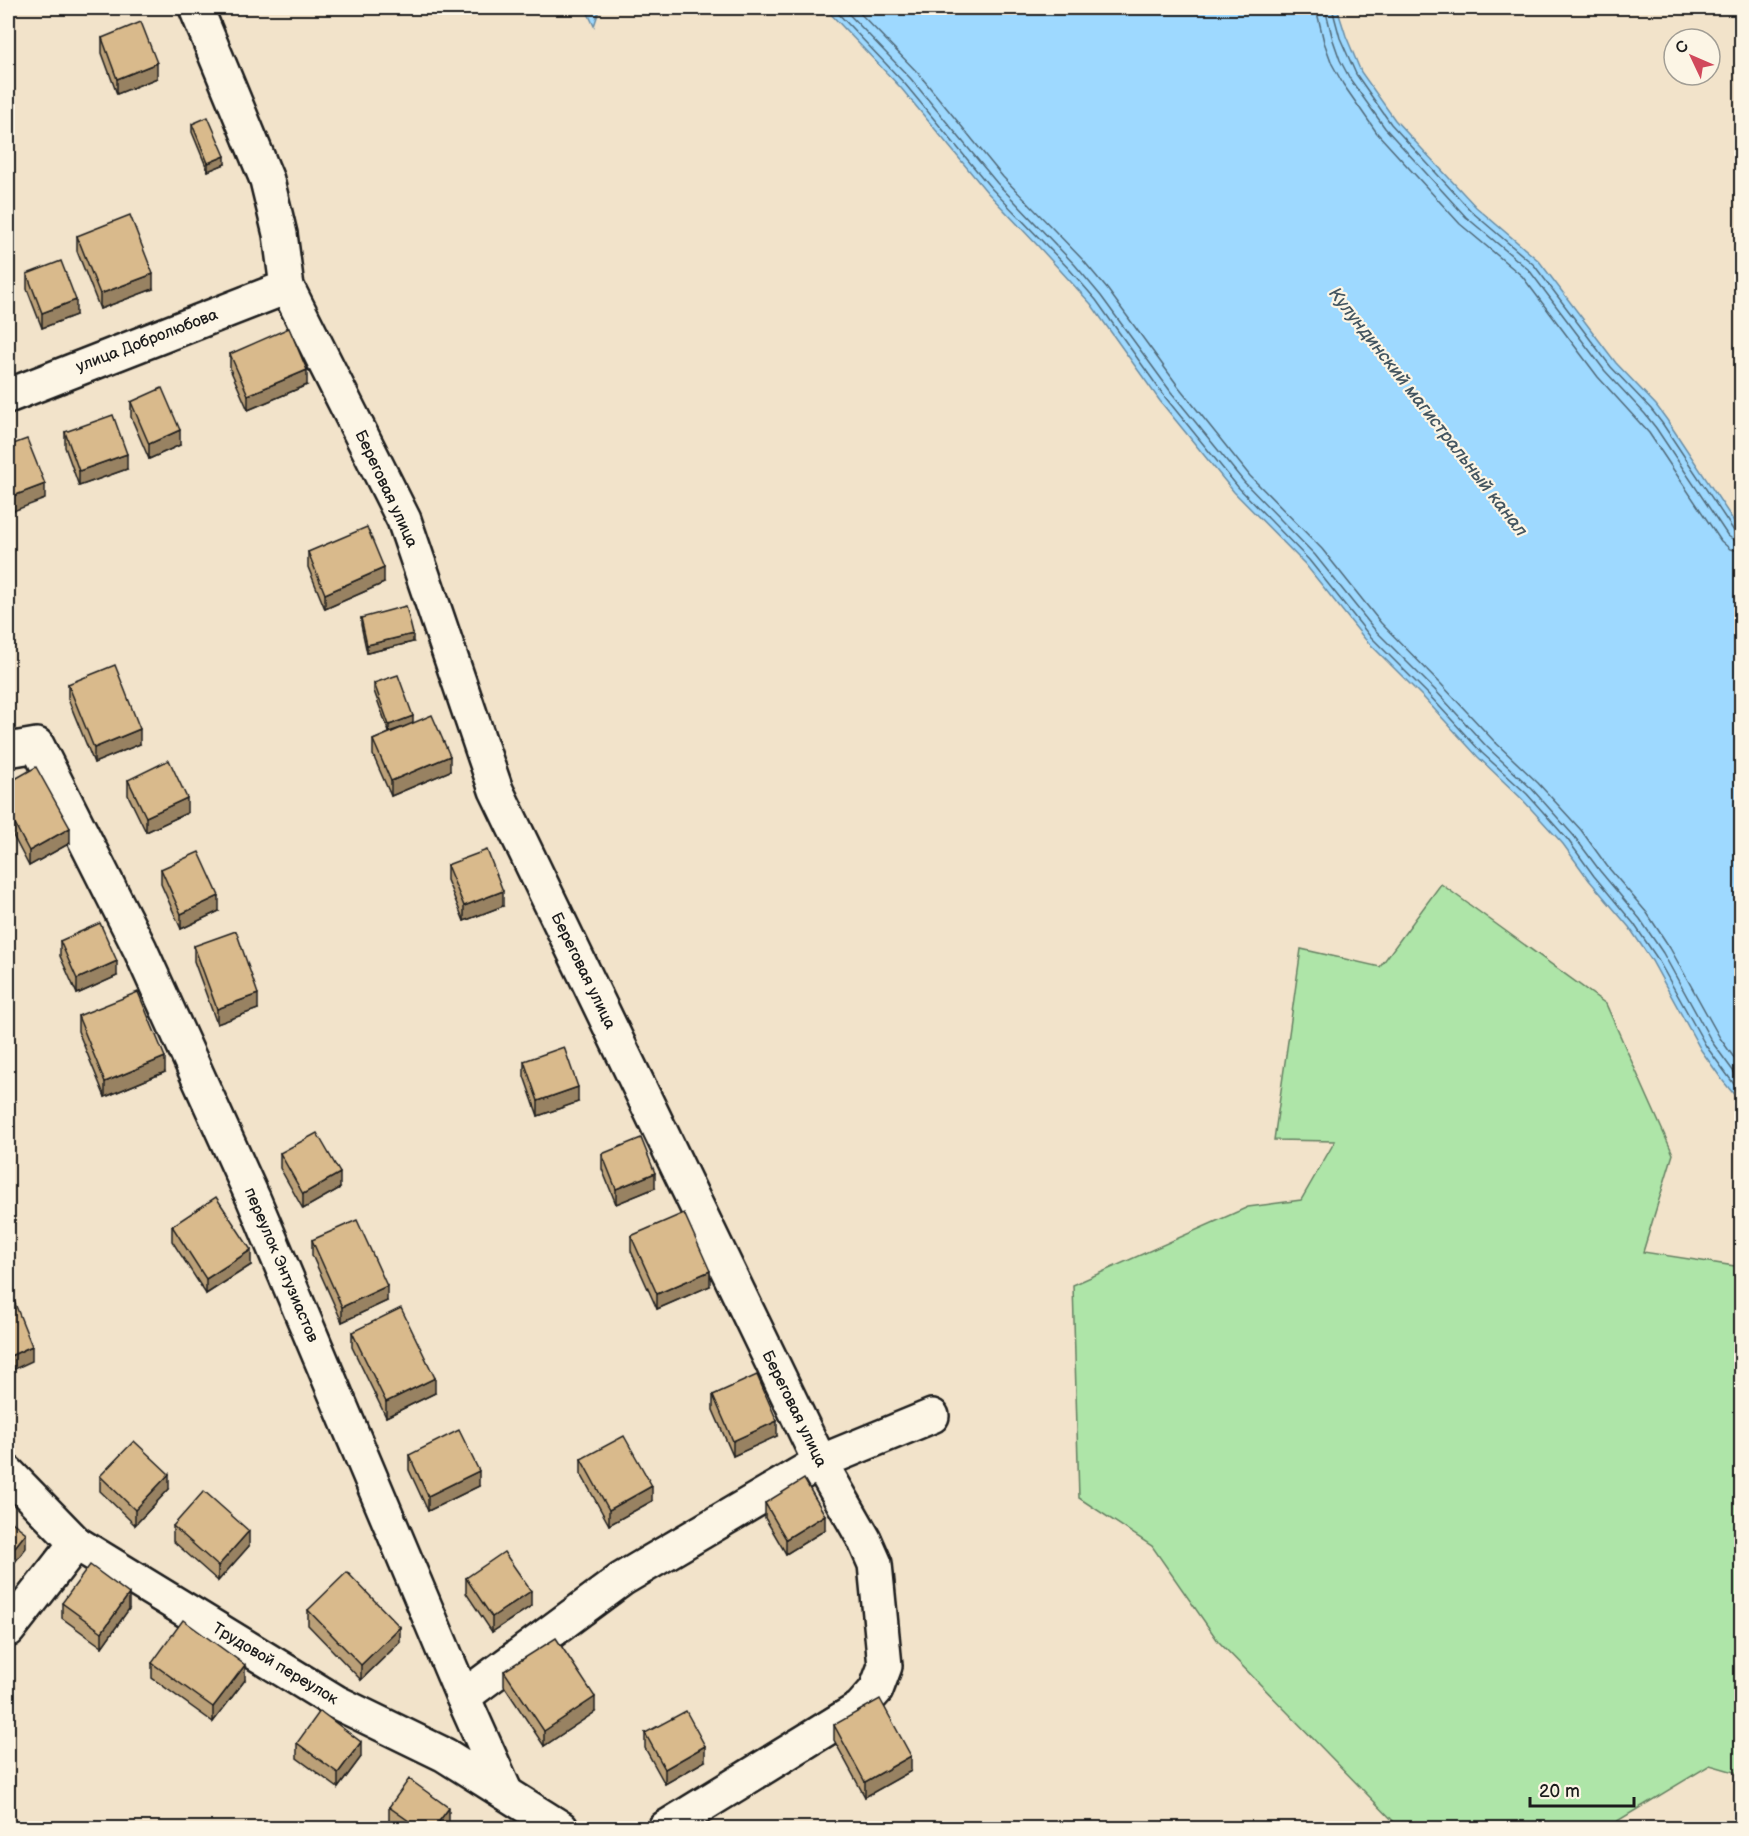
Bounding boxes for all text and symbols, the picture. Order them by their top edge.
north arrow [1662,27,1722,87]
text: С [1672,37,1693,58]
water label: Кулундинский магистральный канал [1324,283,1532,541]
street label: улица Добролюбова [73,305,221,377]
street label: Береговая улица [350,427,422,551]
street label: Береговая улица [547,910,620,1033]
street label: переулок Энтузиастов [240,1185,322,1346]
street label: Береговая улица [758,1348,831,1471]
street label: Трудовой переулок [209,1619,342,1709]
scale bar [1530,1770,1634,1808]
text: 20 m [1539,1781,1580,1802]

